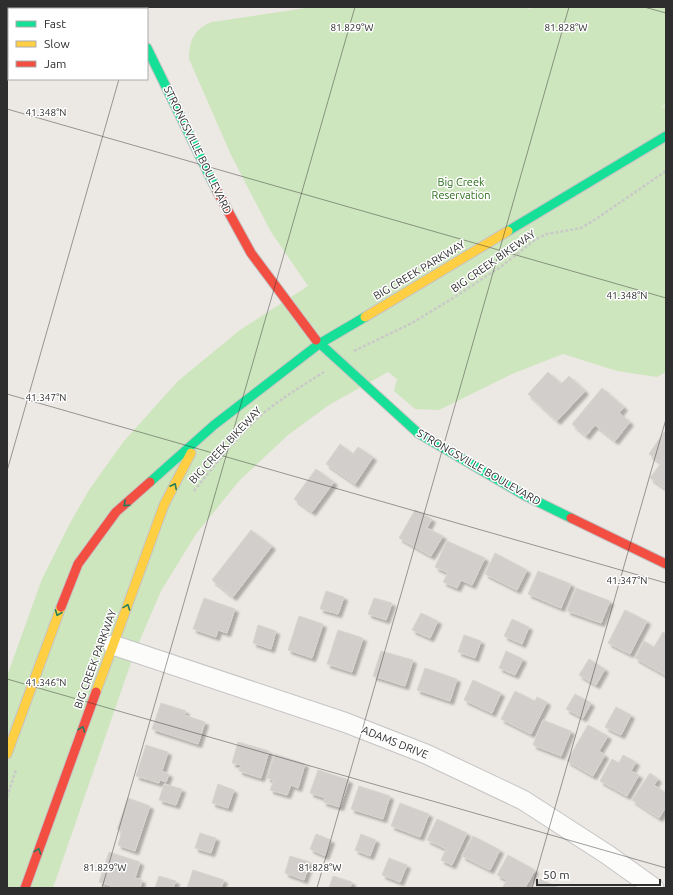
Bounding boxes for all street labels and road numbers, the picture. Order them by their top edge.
street label: STRONGSVILLE BOULEVARD [162,84,234,216]
street label: BIG CREEK BIKEWAY [449,227,538,295]
street label: BIG CREEK PARKWAY [371,238,467,302]
street label: BIG CREEK BIKEWAY [186,404,264,486]
street label: STRONGSVILLE BOULEVARD [415,427,543,508]
street label: BIG CREEK PARKWAY [71,607,119,710]
street label: ADAMS DRIVE [360,723,430,761]

